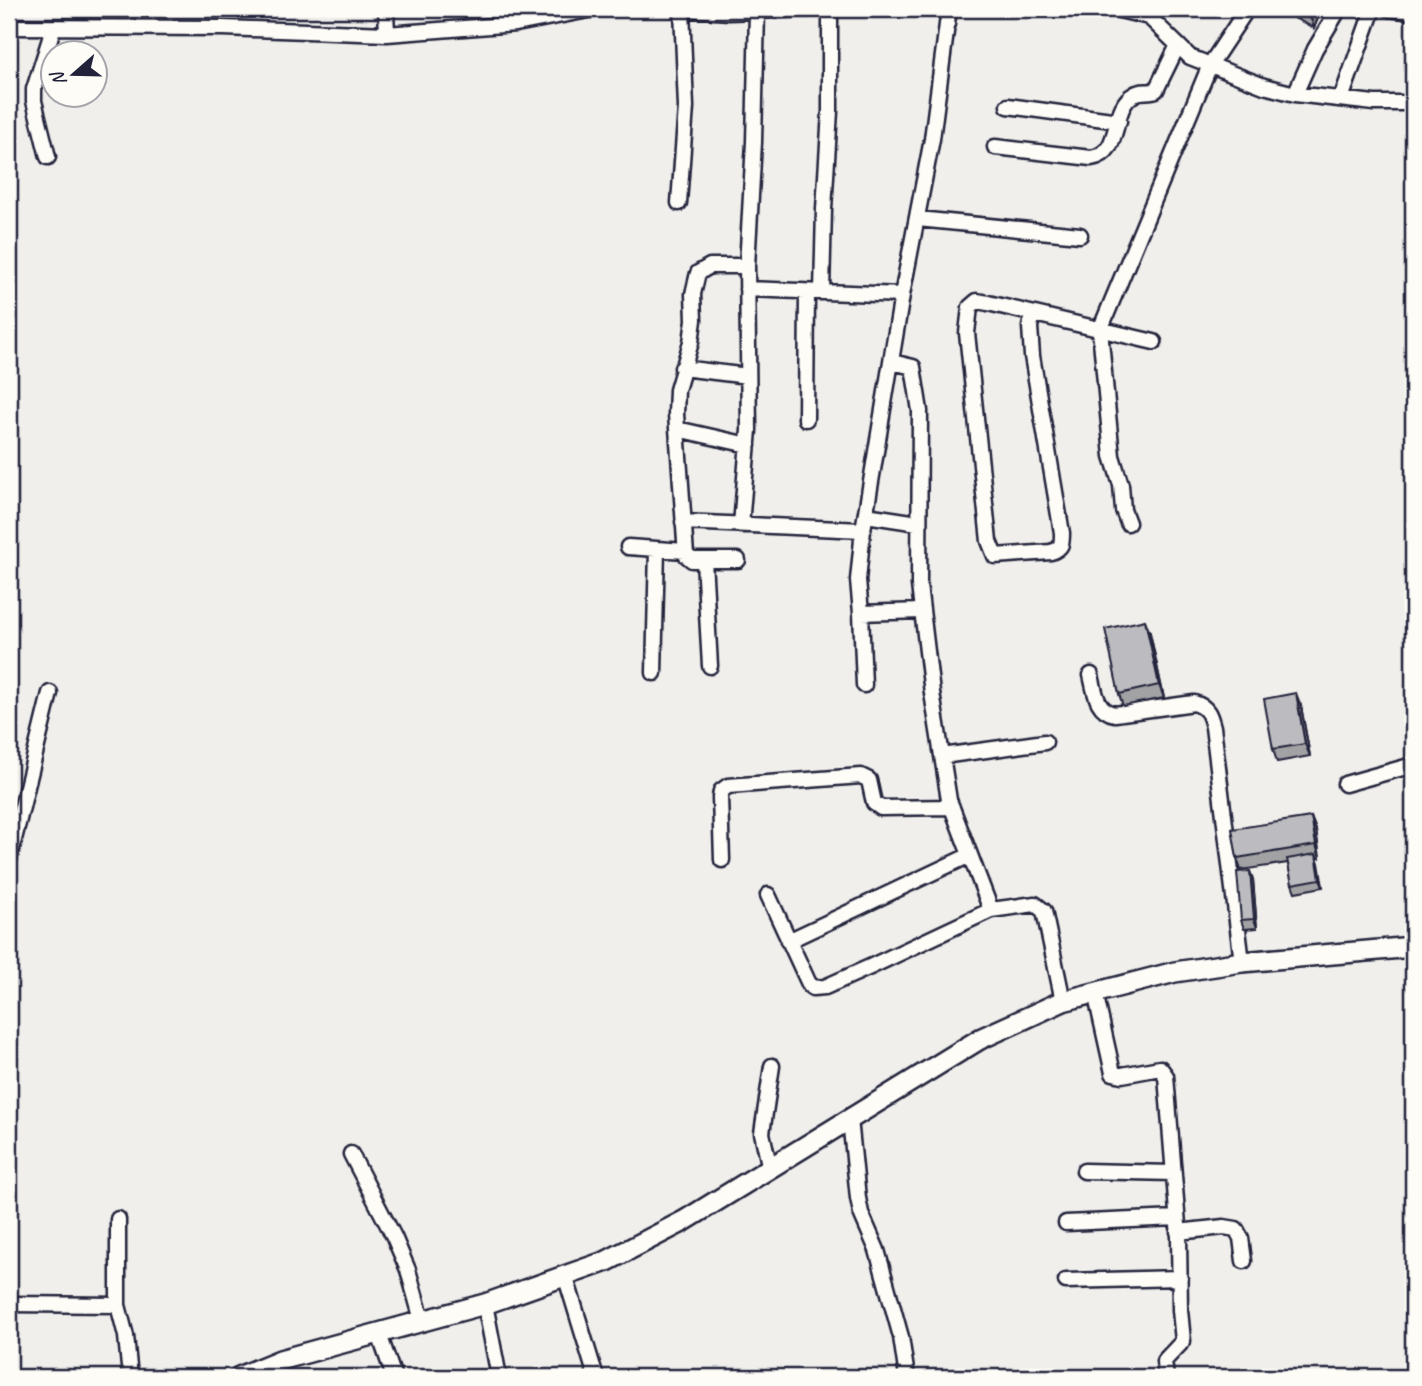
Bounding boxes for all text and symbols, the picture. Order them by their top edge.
north arrow [38,38,108,108]
text: N [45,67,72,89]

